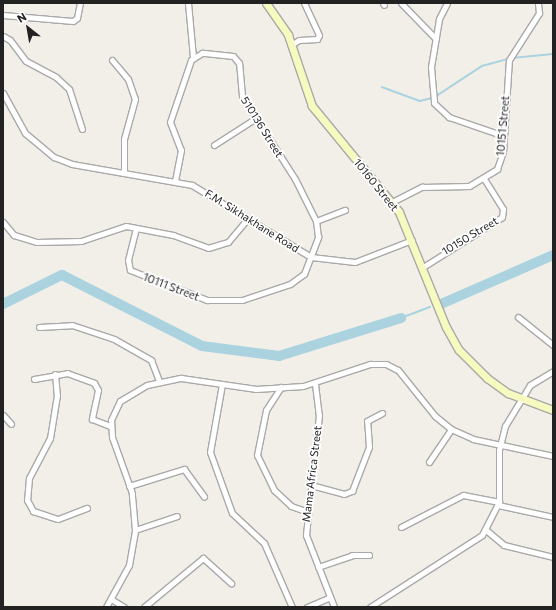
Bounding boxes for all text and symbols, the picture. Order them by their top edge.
north arrow [8,8,48,48]
text: N [15,10,28,25]
street label: 510136 Street [238,94,286,160]
street label: 10151 Street [494,95,512,157]
street label: 10160 Street [351,156,401,214]
street label: F.M. Sikhakhane Road [203,187,301,255]
street label: 10150 Street [439,214,501,258]
street label: 10111 Street [141,270,201,304]
street label: Mama Africa Street [300,425,324,523]

